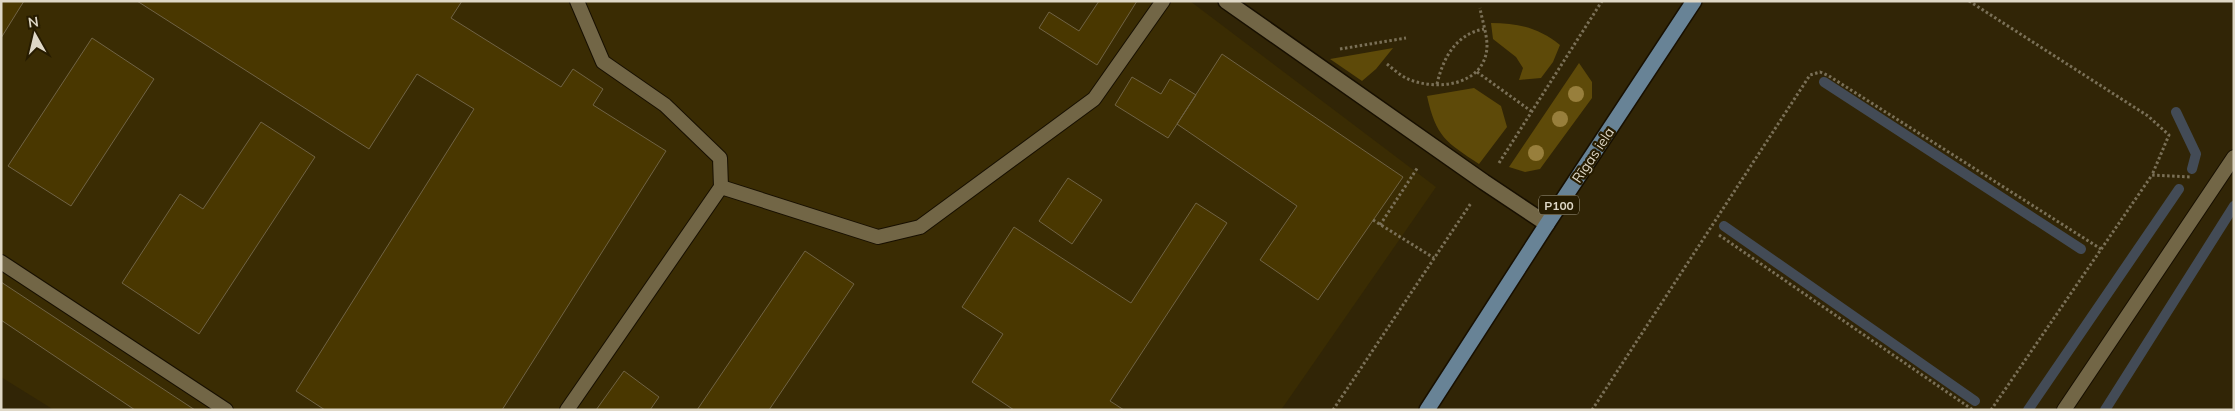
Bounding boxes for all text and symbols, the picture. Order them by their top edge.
north arrow [10,10,60,60]
text: N [27,12,40,32]
street label: Rīgas iela [1568,124,1618,186]
road number: P100 [1539,196,1579,214]

